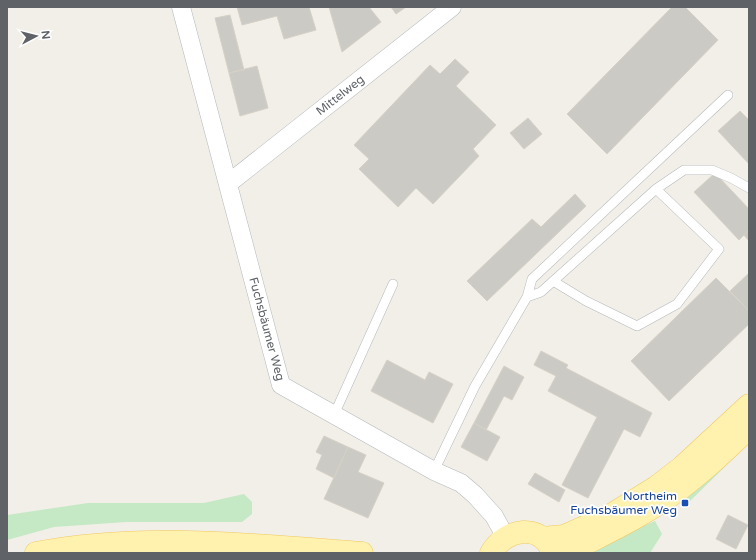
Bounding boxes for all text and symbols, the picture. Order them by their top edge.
north arrow [16,16,56,56]
text: N [38,30,52,40]
street label: Mittelweg [313,72,367,118]
street label: Fuchsbäumer Weg [246,276,288,382]
place label: Northeim Fuchsbäumer Weg [570,489,677,517]
marker: Northeim Fuchsbäumer Weg [680,498,690,508]

